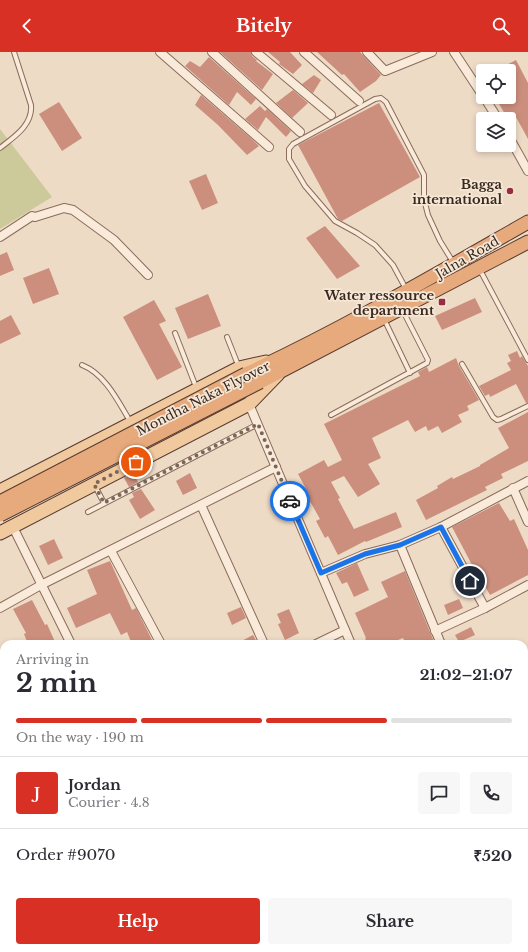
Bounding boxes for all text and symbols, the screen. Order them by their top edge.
icon: back [16,15,38,37]
text: Bitely [236,15,292,37]
icon: search [490,15,512,37]
map controls [476,64,516,152]
button: locate [476,64,516,104]
button: layers [476,112,516,152]
place label: Bagga international [412,176,503,208]
marker: Bagga international [505,186,515,196]
street label: Jalna Road [431,232,502,283]
place label: Water ressource department [323,287,434,319]
marker: Water ressource department [437,297,447,307]
street label: Mondha Naka Flyover [134,357,273,439]
pin [119,445,153,479]
icon: bag [125,451,147,473]
courier [270,481,310,521]
icon: car [279,490,301,512]
pin [453,564,487,598]
icon: home [459,570,481,592]
text: Arriving in [16,651,89,668]
text: 21:02–21:07 [420,665,512,684]
text: 2 min [16,667,97,699]
text: On the way · 190 m [16,729,144,746]
button: chat [418,772,460,814]
button: phone [470,772,512,814]
text: Jordan [68,775,121,794]
text: J [34,783,40,802]
text: Courier · 4.8 [68,794,150,811]
text: Order #9070 [16,845,116,864]
text: ₹520 [473,846,512,865]
button: Help [16,898,260,944]
button: Share [268,898,512,944]

